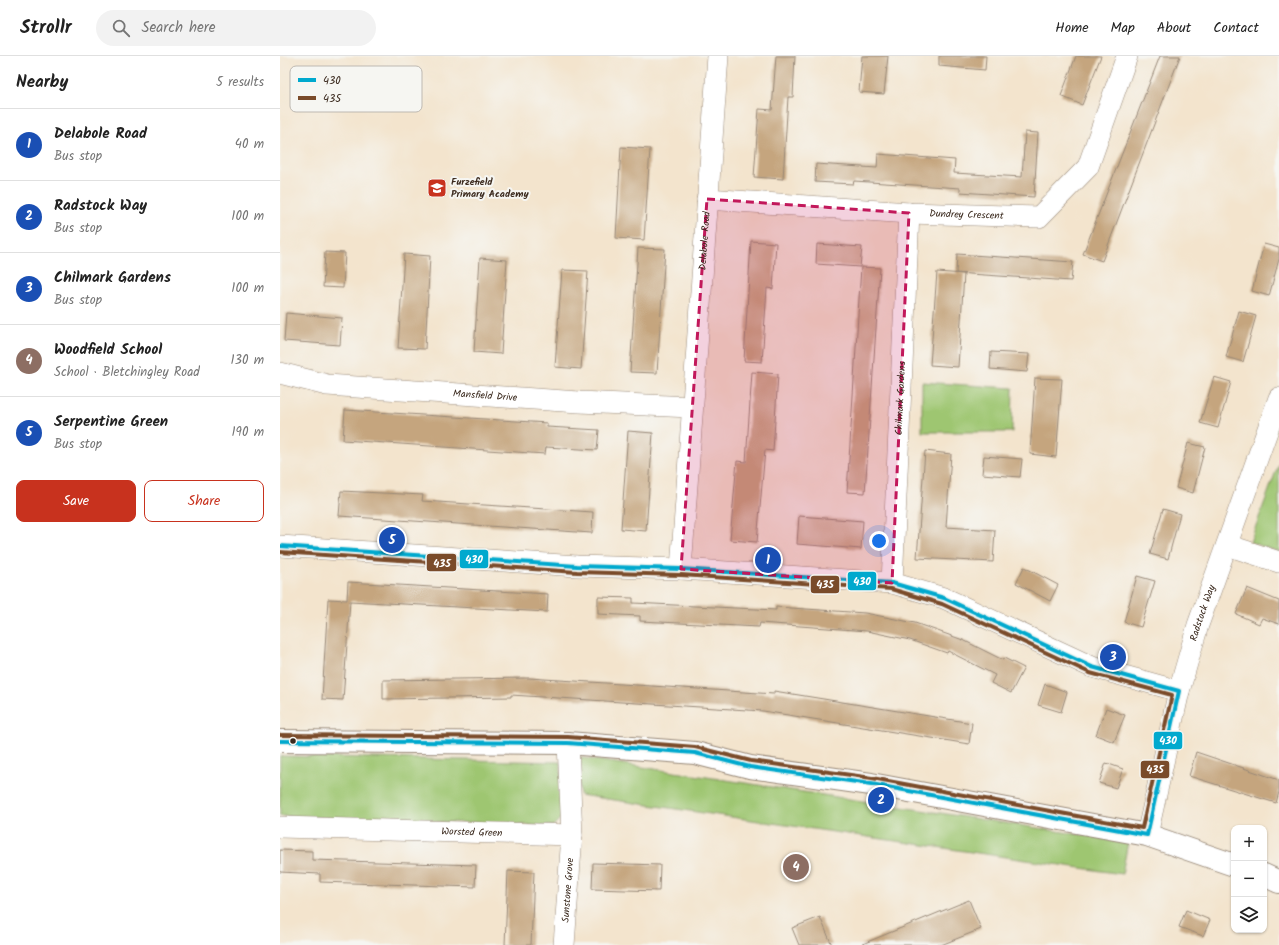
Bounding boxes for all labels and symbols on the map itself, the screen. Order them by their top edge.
legend [290,66,422,112]
text: 430 [323,72,341,90]
text: 435 [323,90,342,108]
place label: Furzefield Primary Academy [451,174,529,202]
school or university icon: Furzefield Primary Academy [426,177,448,199]
street label: Dundrey Crescent [929,206,1004,224]
street label: Delabole Road [695,210,715,271]
street label: Chilmark Gardens [891,360,910,436]
street label: Mansfield Drive [452,386,518,406]
pin: 5 [379,525,405,555]
your location [869,531,889,551]
pin: 1 [755,545,781,575]
line badge: 430 [459,549,489,569]
text: 430 [465,551,483,569]
line badge: 435 [426,553,457,572]
text: 435 [433,555,452,573]
line badge: 430 [847,571,877,591]
text: 430 [853,573,871,591]
line badge: 435 [810,575,840,594]
text: 435 [816,576,835,594]
street label: Radstock Way [1186,582,1220,643]
pin: 3 [1100,642,1126,672]
line badge: 430 [1153,731,1183,750]
text: 430 [1159,732,1177,750]
unlabelled marker [288,736,298,746]
line badge: 435 [1140,760,1170,779]
text: 435 [1146,761,1165,779]
pin: 2 [868,785,894,815]
street label: Worsted Green [441,823,503,841]
pin: 4 [783,852,809,882]
street label: Sunstone Grove [558,857,578,923]

